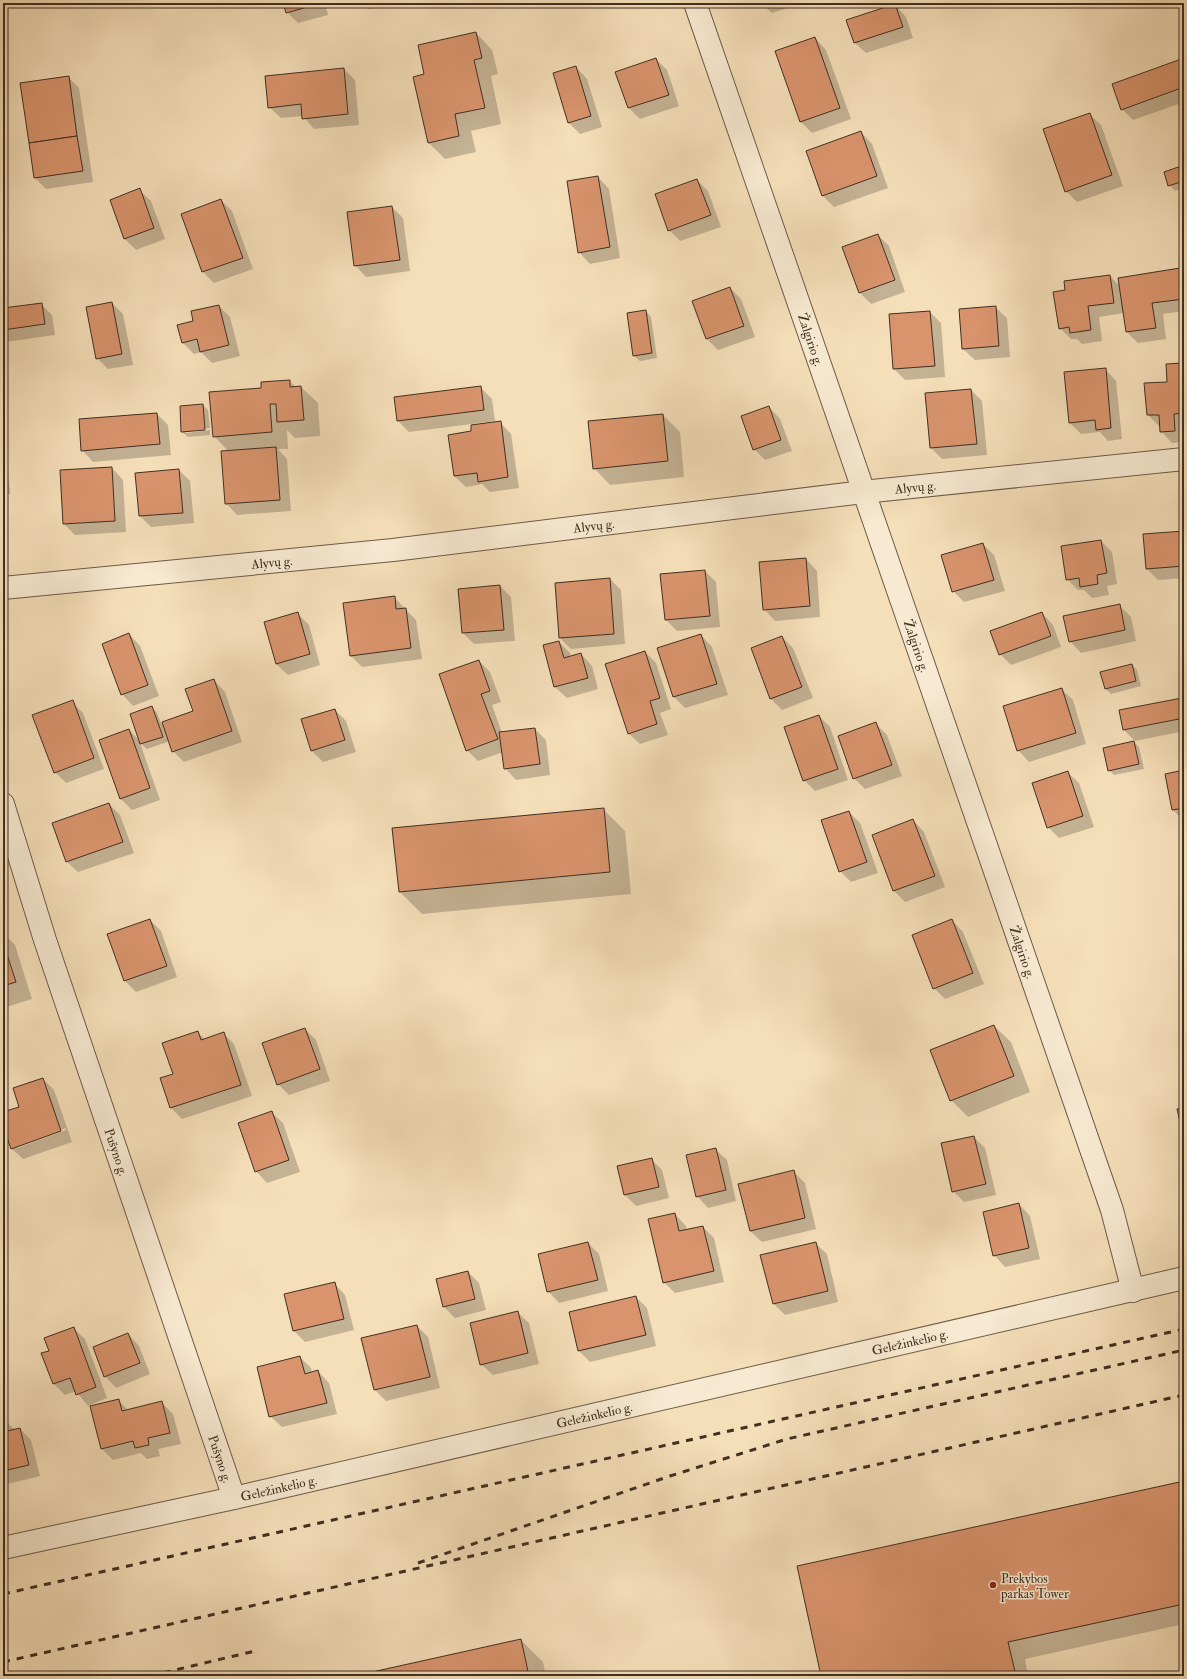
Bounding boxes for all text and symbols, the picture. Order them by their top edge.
street label: Žalgirio g. [794,311,827,368]
street label: Alyvų g. [893,478,937,498]
street label: Alyvų g. [571,516,615,537]
street label: Alyvų g. [250,553,293,573]
street label: Žalgirio g. [900,617,933,674]
street label: Žalgirio g. [1005,923,1038,981]
street label: Pušyno g. [100,1126,131,1178]
street label: Geležinkelio g. [870,1326,950,1359]
street label: Geležinkelio g. [555,1399,634,1432]
street label: Pušyno g. [204,1433,235,1485]
street label: Geležinkelio g. [239,1472,318,1505]
place label: Prekybos parkas Tower [1000,1571,1069,1603]
marker: Prekybos parkas Tower [988,1580,998,1590]

